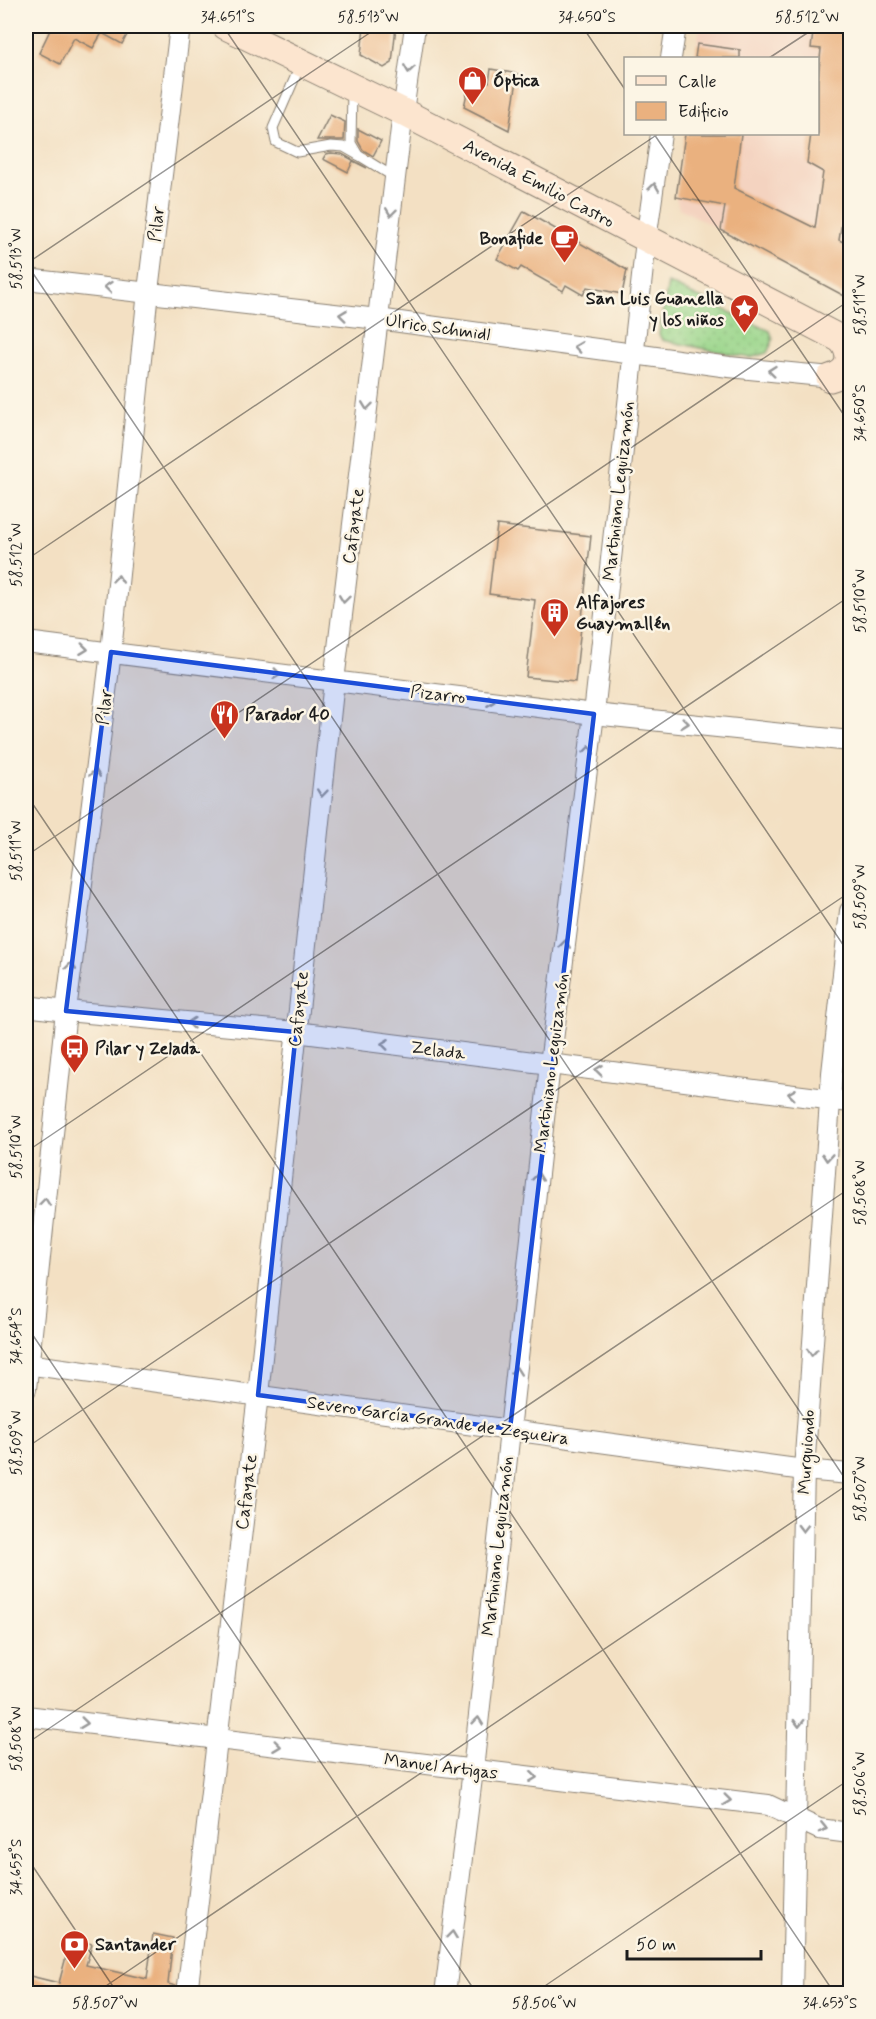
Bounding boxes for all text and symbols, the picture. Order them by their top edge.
text: 34.651°S [201,8,255,28]
text: 58.513°W [338,8,399,28]
text: 34.650°S [558,8,616,28]
text: 58.512°W [775,8,839,28]
legend [624,57,819,135]
one-way arrow [404,64,416,74]
shop icon: Óptica [456,64,488,106]
place label: Óptica [493,69,540,93]
text: Calle [678,70,717,94]
text: Edificio [678,100,729,124]
street label: Avenida Emilio Castro [459,134,618,234]
one-way arrow [647,182,659,191]
street label: Pilar [143,204,171,243]
one-way arrow [385,208,397,217]
cafe icon: Bonafide [548,222,580,264]
place label: Bonafide [480,227,543,251]
text: 58.513°W [7,229,27,290]
text: 58.511°W [851,275,871,335]
one-way arrow [103,281,113,294]
place label: San Luis Guanella y los niños [586,287,724,332]
place icon: San Luis Guanella y los niños [729,292,761,334]
one-way arrow [339,309,348,322]
street label: Ulrico Schmidl [384,309,492,347]
one-way arrow [574,341,583,353]
one-way arrow [767,365,776,378]
text: 34.650°S [851,384,871,442]
street label: Martiniano Leguizamón [598,400,640,582]
one-way arrow [362,401,374,410]
street label: Cafayate [337,487,371,565]
text: 58.512°W [7,523,27,587]
text: 58.510°W [851,569,871,633]
one-way arrow [111,575,124,584]
place label: Alfajores Guaymallén [576,591,670,636]
one-way arrow [338,595,351,604]
building icon: Alfajores Guaymallén [539,596,571,638]
one-way arrow [79,642,88,655]
one-way arrow [272,667,282,680]
street label: Pizarro [409,680,467,710]
street label: Pilar [91,687,119,726]
one-way arrow [487,694,496,707]
restaurant icon: Parador 40 [208,698,240,740]
place label: Parador 40 [245,703,330,727]
one-way arrow [680,717,690,729]
one-way arrow [583,746,595,755]
one-way arrow [89,768,101,777]
one-way arrow [316,789,329,798]
text: 58.511°W [7,821,27,881]
text: 58.509°W [851,865,871,929]
one-way arrow [559,939,571,948]
one-way arrow [65,962,77,971]
street label: Cafayate [283,970,315,1048]
street label: Martiniano Leguizamón [529,972,575,1154]
one-way arrow [186,1017,195,1030]
bus stop icon: Pilar y Zelada [58,1032,90,1074]
street label: Zelada [409,1036,467,1066]
place label: Pilar y Zelada [95,1037,201,1061]
one-way arrow [380,1038,389,1050]
one-way arrow [594,1065,604,1077]
one-way arrow [788,1088,797,1101]
text: 58.510°W [7,1115,27,1179]
one-way arrow [821,1153,834,1162]
text: 58.508°W [851,1160,871,1226]
one-way arrow [531,1173,544,1182]
one-way arrow [39,1197,51,1206]
text: 34.654°S [7,1307,27,1365]
one-way arrow [806,1347,819,1356]
one-way arrow [509,1367,522,1376]
street label: Severo García Grande de Zequeira [305,1391,571,1451]
street label: Murguiondo [793,1409,822,1495]
text: 58.509°W [7,1411,27,1475]
street label: Cafayate [230,1453,264,1531]
street label: Martiniano Leguizamón [477,1455,519,1637]
text: 58.507°W [851,1456,871,1522]
one-way arrow [796,1524,809,1533]
text: 58.508°W [7,1706,27,1772]
one-way arrow [79,1716,88,1729]
one-way arrow [472,1717,484,1726]
one-way arrow [793,1719,805,1728]
one-way arrow [273,1739,282,1751]
street label: Manuel Artigas [383,1748,499,1786]
text: 58.506°W [851,1752,871,1816]
one-way arrow [529,1770,538,1783]
one-way arrow [722,1793,732,1806]
one-way arrow [818,1821,828,1834]
text: 34.655°S [7,1839,27,1895]
scale bar [627,1923,760,1961]
bank icon: Santander [58,1928,90,1970]
one-way arrow [446,1931,458,1940]
place label: Santander [95,1933,177,1957]
text: 50 m [636,1933,676,1957]
text: 58.507°W [72,1994,138,2014]
text: 58.506°W [512,1994,576,2014]
text: 34.653°S [803,1994,857,2014]

